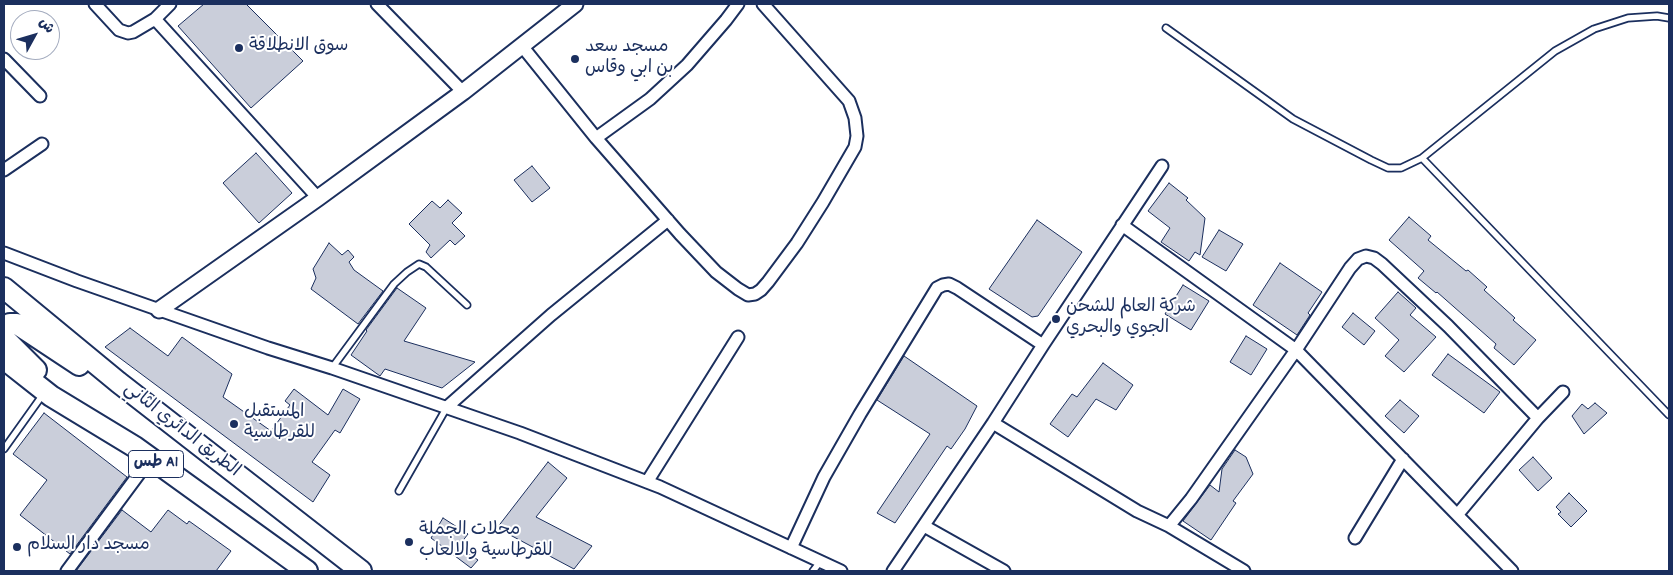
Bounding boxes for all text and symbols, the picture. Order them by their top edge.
north arrow [10,10,60,60]
text: ش [33,14,58,38]
place label: سوق الانطلاقة [249,37,349,59]
place label: مسجد سعد بن ابي وقاس [585,38,674,80]
marker: سوق الانطلاقة [233,42,245,54]
marker: مسجد سعد بن ابي وقاس [569,53,581,65]
place label: شركة العالم للشحن الجوي والبحري [1066,298,1196,340]
marker: شركة العالم للشحن الجوي والبحري [1050,313,1062,325]
street label: الطريق الدائري الثاني [119,379,243,483]
place label: المستقبل للقرطاسية [244,403,315,446]
marker: المستقبل للقرطاسية [228,418,240,430]
road number: طس A1 [128,450,184,478]
place label: محلات الجملة للقرطاسية والالعاب [419,521,552,564]
place label: مسجد دار السلام [27,536,150,558]
marker: محلات الجملة للقرطاسية والالعاب [403,536,415,548]
marker: مسجد دار السلام [11,541,23,553]

